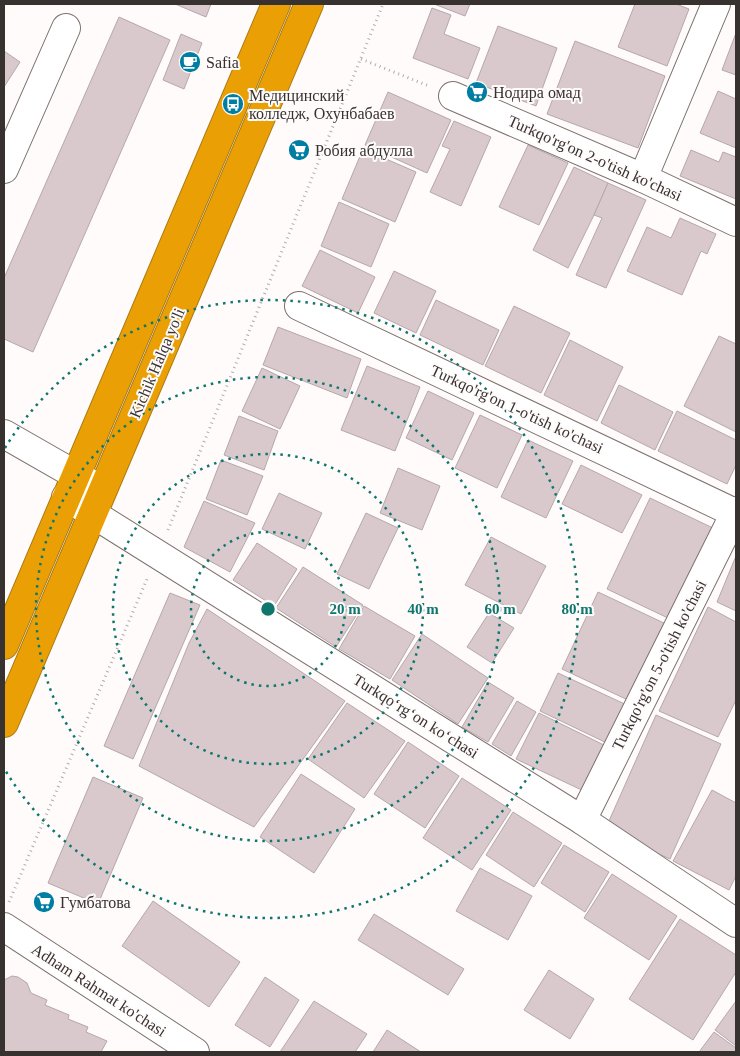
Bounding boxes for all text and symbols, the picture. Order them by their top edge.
cafe icon: Safia [178,50,202,74]
place label: Safia [206,54,239,71]
supermarket icon: Нодира омад [465,80,489,104]
place label: Нодира омад [493,84,581,102]
place label: Медицинский колледж, Охунбабаев [249,87,395,123]
bus stop icon: Медицинский колледж, Охунбабаев [221,92,245,116]
street label: Turkqo'rg'on 2-o'tish ko'chasi [505,112,685,205]
supermarket icon: Робия абдулла [287,138,311,162]
place label: Робия абдулла [315,142,413,160]
street label: Kichik Halqa yo'li [126,305,189,421]
street label: Turkqo'rg'on 1-o'tish ko'chasi [428,361,606,458]
street label: Turkqo'rg'on 5-o'tish ko'chasi [609,577,710,753]
centre of rings [259,600,277,618]
text: 20 m [329,601,361,617]
text: 40 m [407,601,439,617]
text: 60 m [484,601,516,617]
text: 80 m [561,601,593,617]
street label: Turkqoʻrgʻon koʻchasi [350,671,482,763]
supermarket icon: Гумбатова [32,890,56,914]
place label: Гумбатова [60,894,131,912]
street label: Adham Rahmat ko'chasi [29,940,170,1040]

